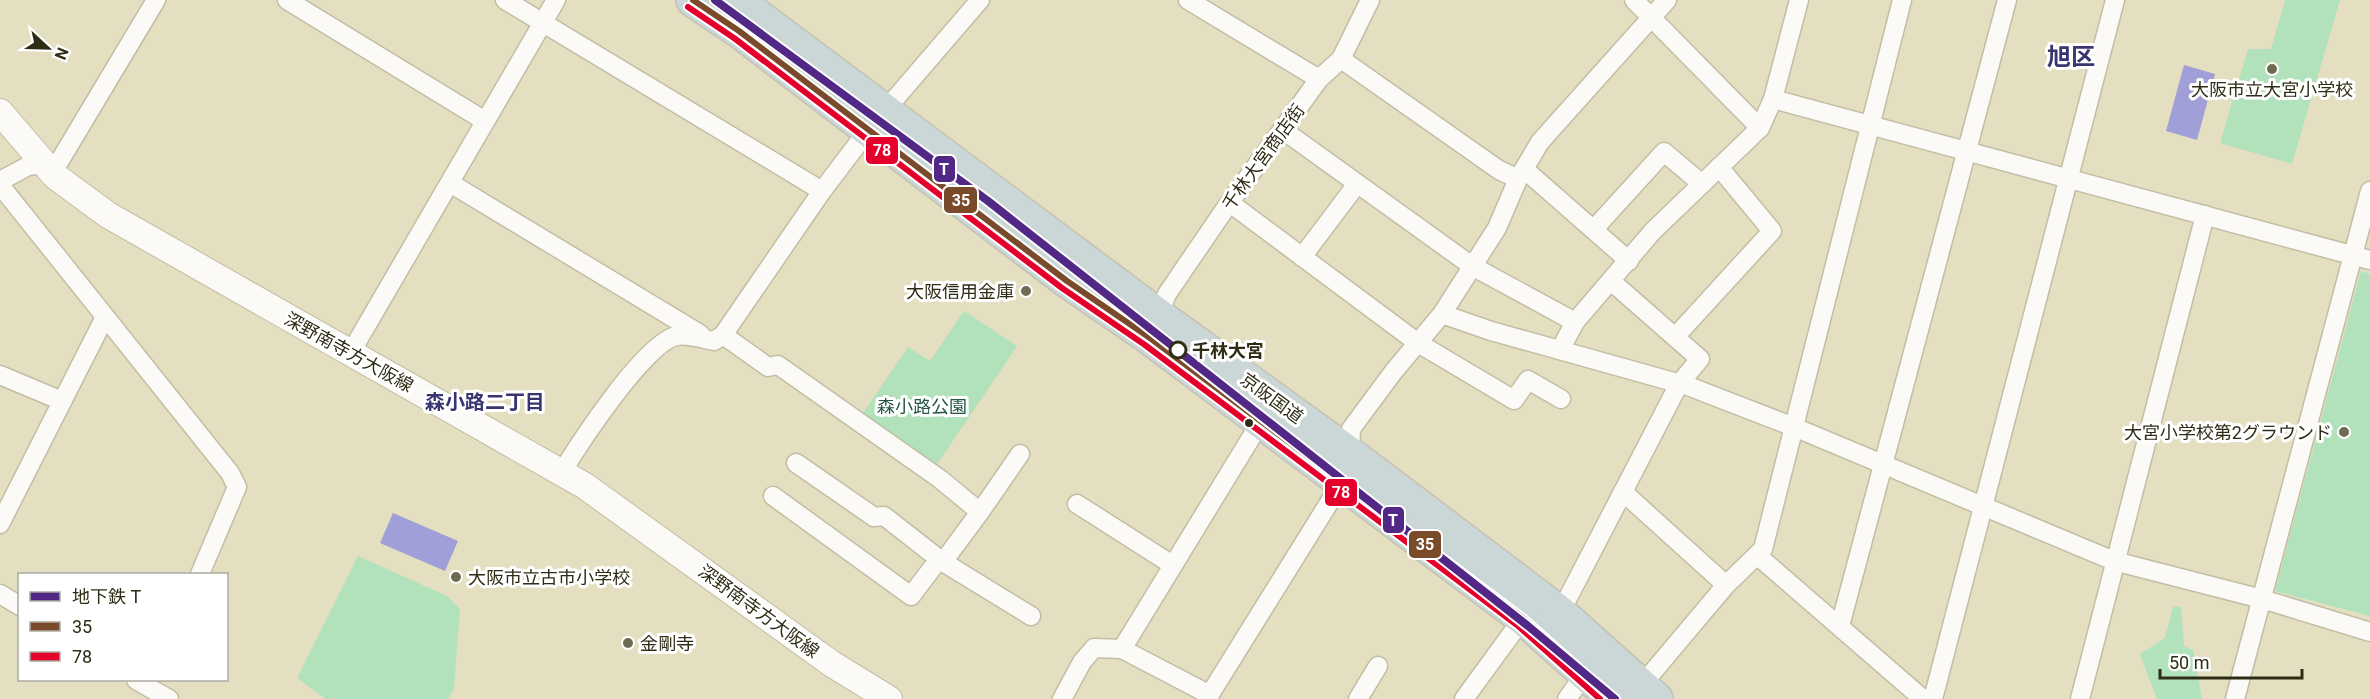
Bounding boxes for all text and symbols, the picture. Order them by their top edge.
north arrow [18,18,78,78]
district label: 旭区 [2047,43,2095,71]
text: N [51,45,72,62]
marker: 大阪市立大宮小学校 [2265,62,2279,76]
place label: 大阪市立大宮小学校 [2191,79,2353,100]
street label: 千林大宮商店街 [1217,100,1309,214]
line badge: 78 [865,136,899,165]
text: 78 [873,141,891,160]
line badge: T [933,155,956,183]
text: T [939,160,949,179]
line badge: 35 [943,186,978,214]
text: 35 [952,191,970,210]
place label: 大阪信用金庫 [906,281,1014,302]
marker: 大阪信用金庫 [1019,284,1033,298]
street label: 深野南寺方大阪線 [281,308,417,396]
place label: 千林大宮 [1192,340,1264,361]
marker: 千林大宮 [1169,341,1187,359]
street label: 京阪国道 [1237,368,1307,428]
district label: 森小路二丁目 [425,390,545,414]
park label: 森小路公園 [877,396,967,417]
unlabelled marker [1243,417,1255,429]
place label: 大宮小学校第2グラウンド [2124,422,2332,443]
marker: 大宮小学校第2グラウンド [2337,425,2351,439]
line badge: 78 [1324,478,1358,507]
text: 78 [1332,483,1350,502]
line badge: T [1382,506,1405,534]
text: T [1388,511,1398,530]
line badge: 35 [1408,530,1442,559]
text: 35 [1416,535,1434,554]
street label: 深野南寺方大阪線 [695,560,823,662]
place label: 大阪市立古市小学校 [468,567,630,588]
marker: 大阪市立古市小学校 [449,570,463,584]
legend [18,573,228,681]
text: 地下鉄 T [72,586,141,607]
text: 35 [72,616,92,637]
place label: 金剛寺 [640,633,694,654]
marker: 金剛寺 [621,636,635,650]
scale bar [2160,642,2302,680]
text: 78 [72,646,92,667]
text: 50 m [2169,652,2209,673]

